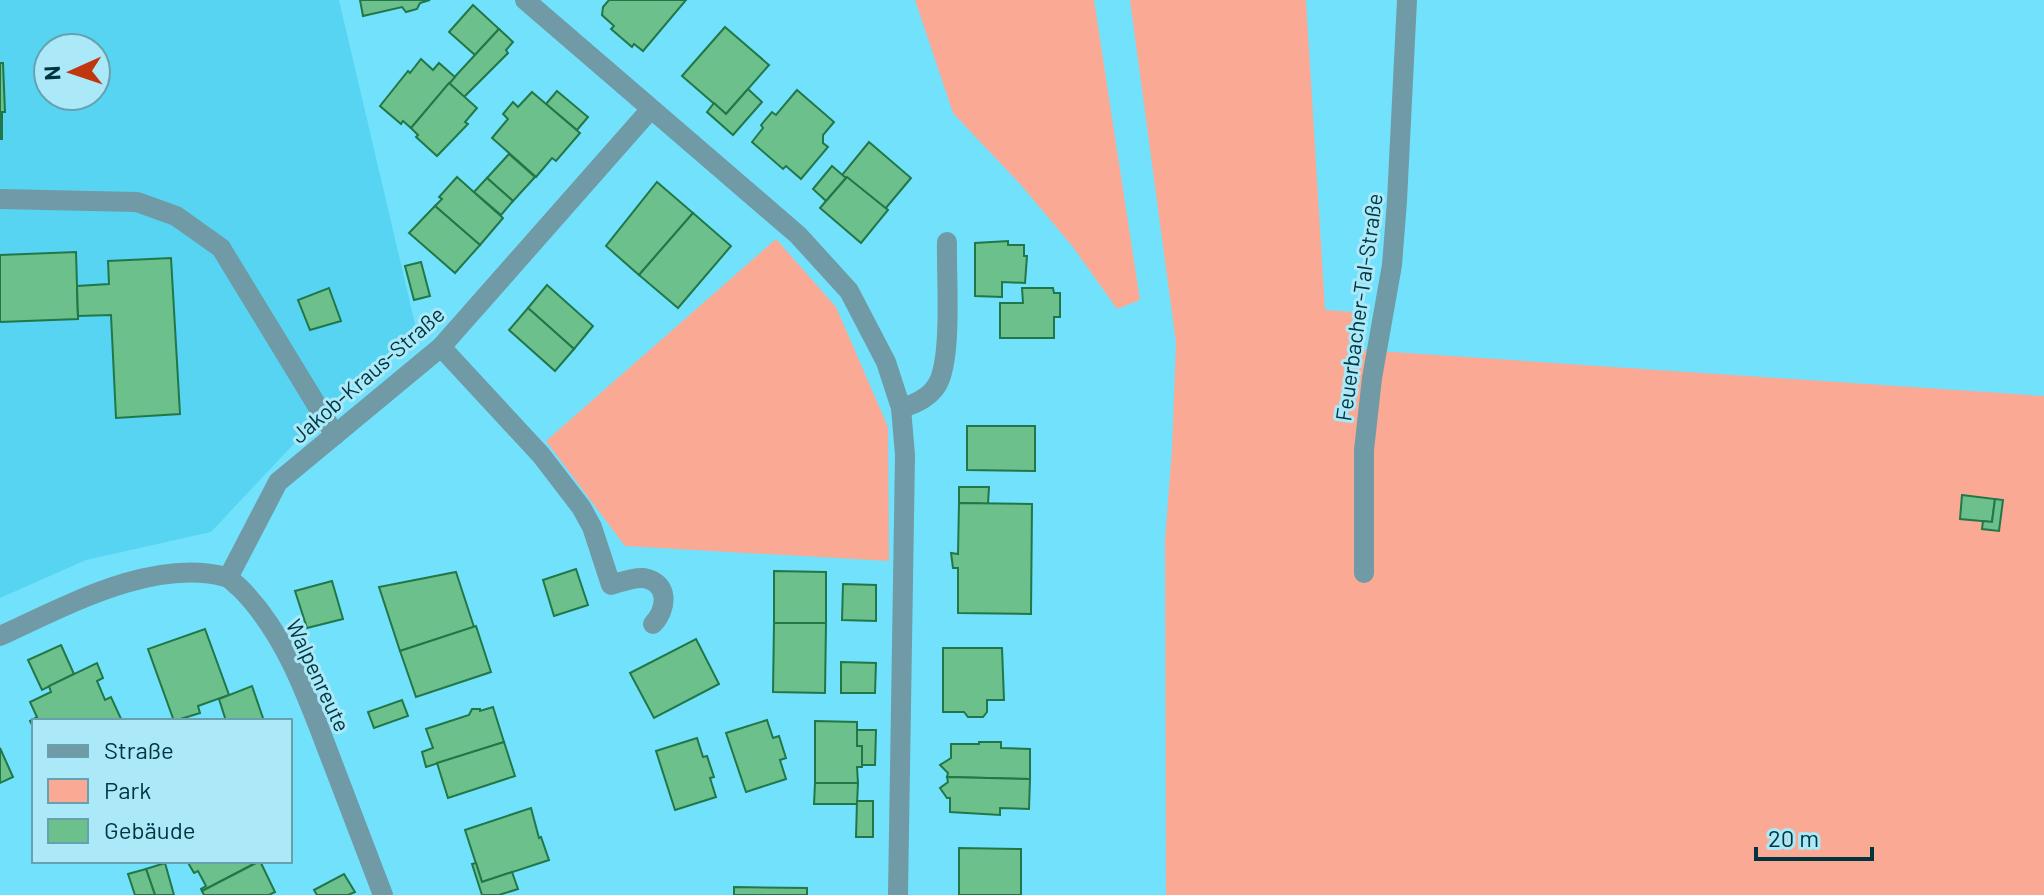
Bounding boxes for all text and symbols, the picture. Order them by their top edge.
north arrow [32,32,112,112]
text: N [38,65,64,81]
street label: Feuerbacher-Tal-Straße [1329,192,1387,422]
street label: Jakob-Kraus-Straße [285,300,449,448]
street label: Walpenreute [282,615,356,735]
legend [32,719,292,863]
text: Straße [104,735,174,764]
text: Park [104,775,151,804]
scale bar [1756,811,1872,861]
text: Gebäude [104,815,196,844]
text: 20 m [1768,823,1819,852]

